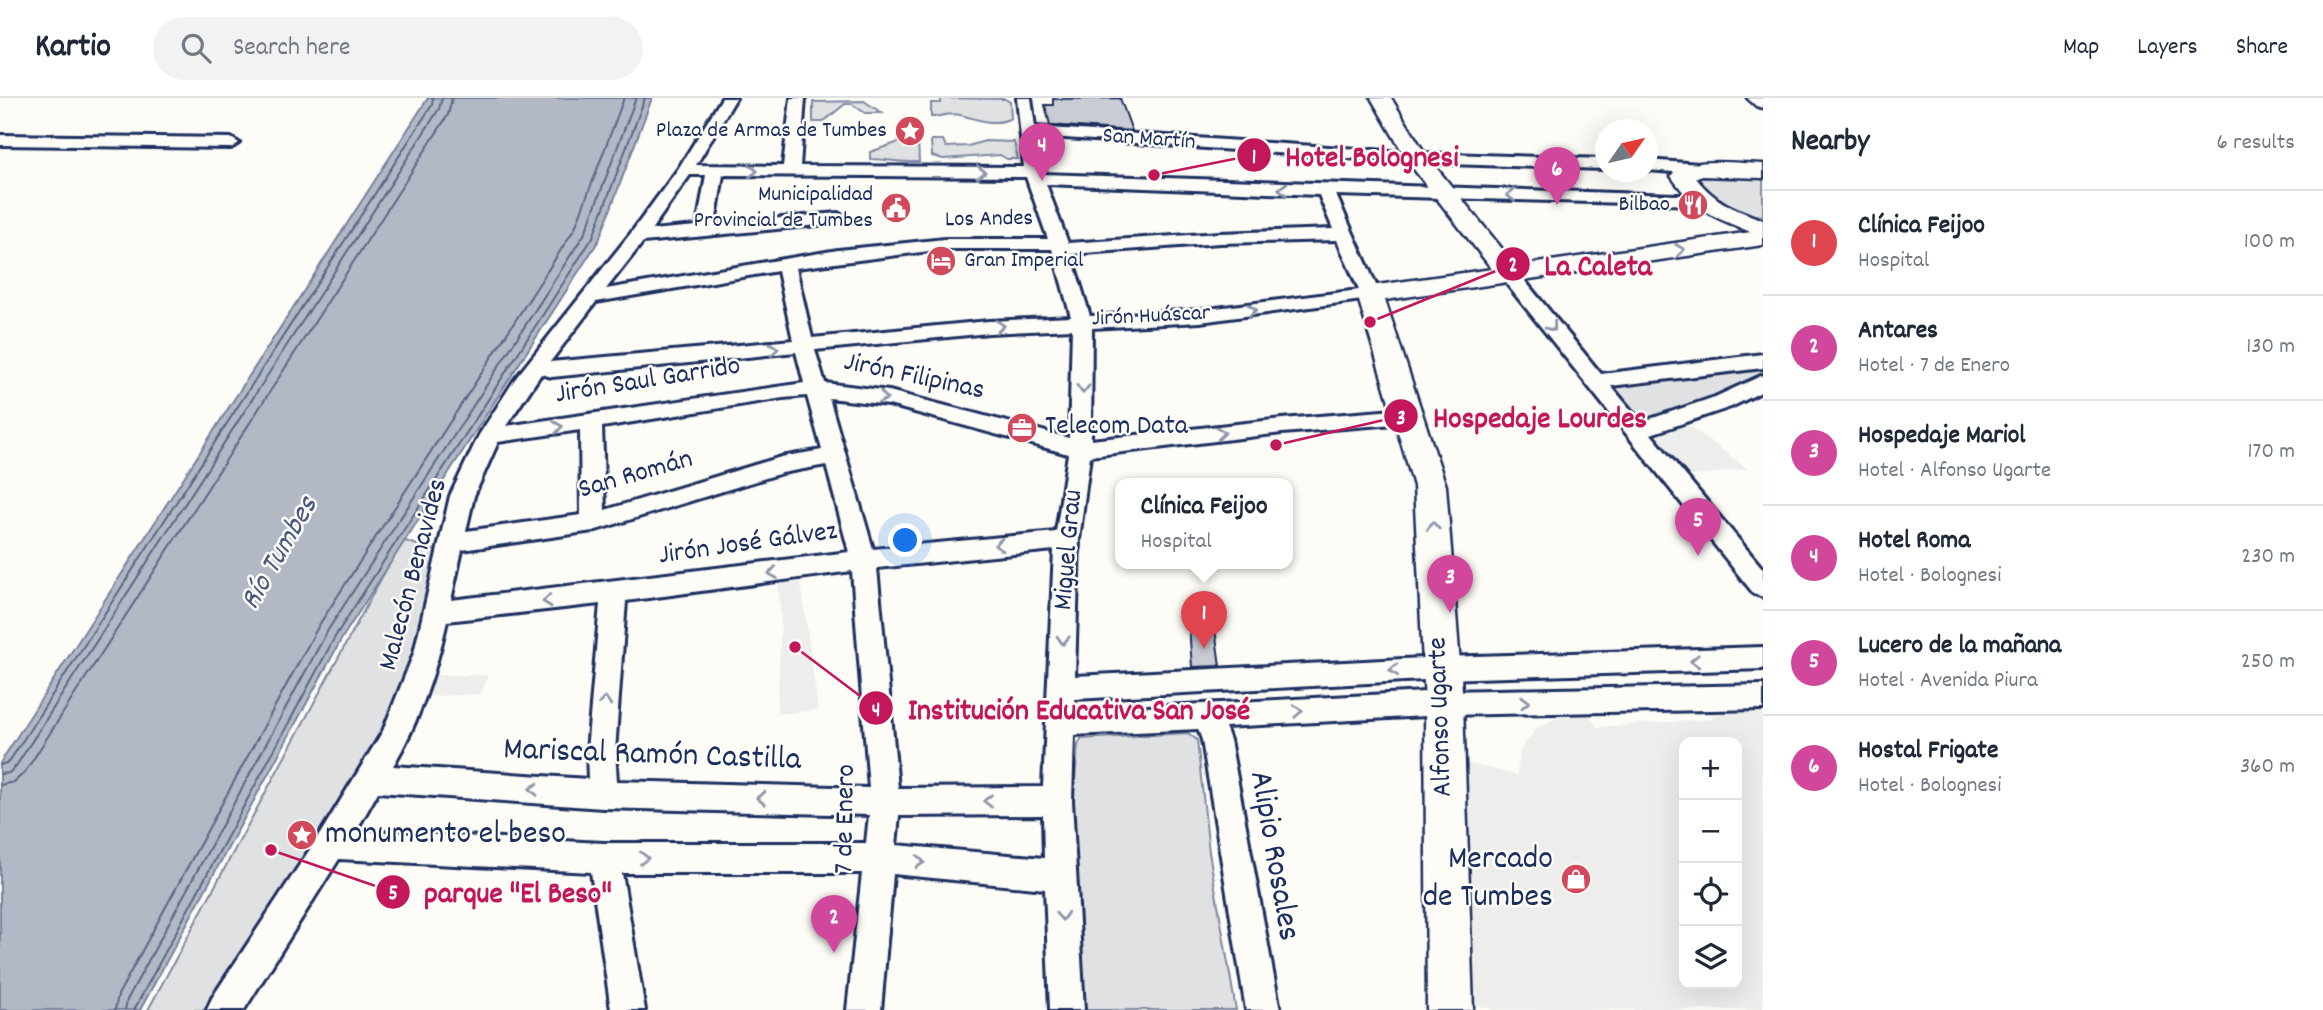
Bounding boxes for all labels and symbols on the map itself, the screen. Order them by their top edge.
place icon: Plaza de Armas de Tumbes [893,114,927,148]
place label: Plaza de Armas de Tumbes [656,115,887,148]
north arrow [1595,119,1658,182]
street label: San Martín [1101,120,1197,160]
pin: 4 [1019,123,1065,181]
callout: Hotel Bolognesi [1237,130,1473,181]
text: Hotel Bolognesi [1285,139,1459,182]
text: 1 [1252,144,1256,174]
pin: 6 [1534,147,1580,205]
one-way arrow [748,163,759,179]
one-way arrow [976,164,986,180]
place label: Municipalidad Provincial de Tumbes [694,179,873,238]
one-way arrow [1277,181,1288,196]
one-way arrow [1505,187,1515,203]
restaurant icon: Bilbao [1676,188,1710,222]
place label: Bilbao [1618,189,1670,222]
public building icon: Municipalidad Provincial de Tumbes [879,191,913,225]
street label: Los Andes [945,203,1033,237]
callout: La Caleta [1495,239,1666,290]
one-way arrow [1674,242,1685,257]
hotel icon: Gran Imperial [924,244,958,278]
place label: Gran Imperial [964,245,1084,278]
text: La Caleta [1544,248,1653,291]
text: 2 [1508,252,1518,282]
street label: Jirón Huáscar [1091,297,1212,337]
one-way arrow [1246,302,1257,317]
one-way arrow [995,319,1006,334]
one-way arrow [1544,320,1557,332]
one-way arrow [769,342,780,357]
street label: Jirón Filipinas [840,344,988,412]
street label: Jirón Saul Garrido [553,348,743,416]
one-way arrow [1075,384,1090,395]
one-way arrow [877,390,889,405]
callout: Hospedaje Lourdes [1384,391,1661,442]
text: Hospedaje Lourdes [1433,400,1647,443]
text: 3 [1396,405,1406,435]
place label: Telecom Data [1045,408,1189,448]
office icon: Telecom Data [1005,411,1039,445]
one-way arrow [552,420,564,435]
one-way arrow [1215,425,1227,440]
street label: San Román [574,441,698,511]
street label: Malecón Benavides [370,475,460,675]
water label: Río Tumbes [231,488,331,619]
street label: Miguel Grau [1045,488,1095,612]
pin: 5 [1675,498,1721,556]
street label: Jirón José Gálvez [656,513,840,577]
one-way arrow [1426,520,1441,531]
your location [888,523,922,557]
one-way arrow [993,537,1004,552]
pin: 3 [1427,555,1473,613]
one-way arrow [767,565,779,580]
pin: 1 [1181,591,1227,649]
one-way arrow [542,594,553,609]
one-way arrow [1056,635,1071,646]
street label: Alfonso Ugarte [1419,636,1465,798]
one-way arrow [1689,654,1700,669]
one-way arrow [1388,663,1399,678]
callout: Institución Educativa San José [859,683,1264,734]
text: Institución Educativa San José [908,692,1250,735]
one-way arrow [1520,694,1531,709]
one-way arrow [597,696,612,707]
text: 4 [872,697,880,727]
one-way arrow [1293,704,1304,719]
street label: Mariscal Ramón Castilla [502,727,802,785]
street label: 7 de Enero [826,764,868,874]
street label: Alipio Rosales [1235,767,1311,945]
one-way arrow [528,782,539,797]
one-way arrow [755,791,766,806]
one-way arrow [983,793,993,809]
place label: monumento el beso [325,812,566,859]
place icon: monumento el beso [285,818,319,852]
place label: Mercado de Tumbes [1423,837,1553,922]
one-way arrow [639,850,650,866]
one-way arrow [915,854,926,869]
shop icon: Mercado de Tumbes [1559,862,1593,896]
callout: parque "El Beso" [375,866,626,917]
text: parque "El Beso" [424,875,612,918]
text: 5 [388,880,398,910]
pin: 2 [811,895,857,953]
one-way arrow [1054,911,1069,922]

